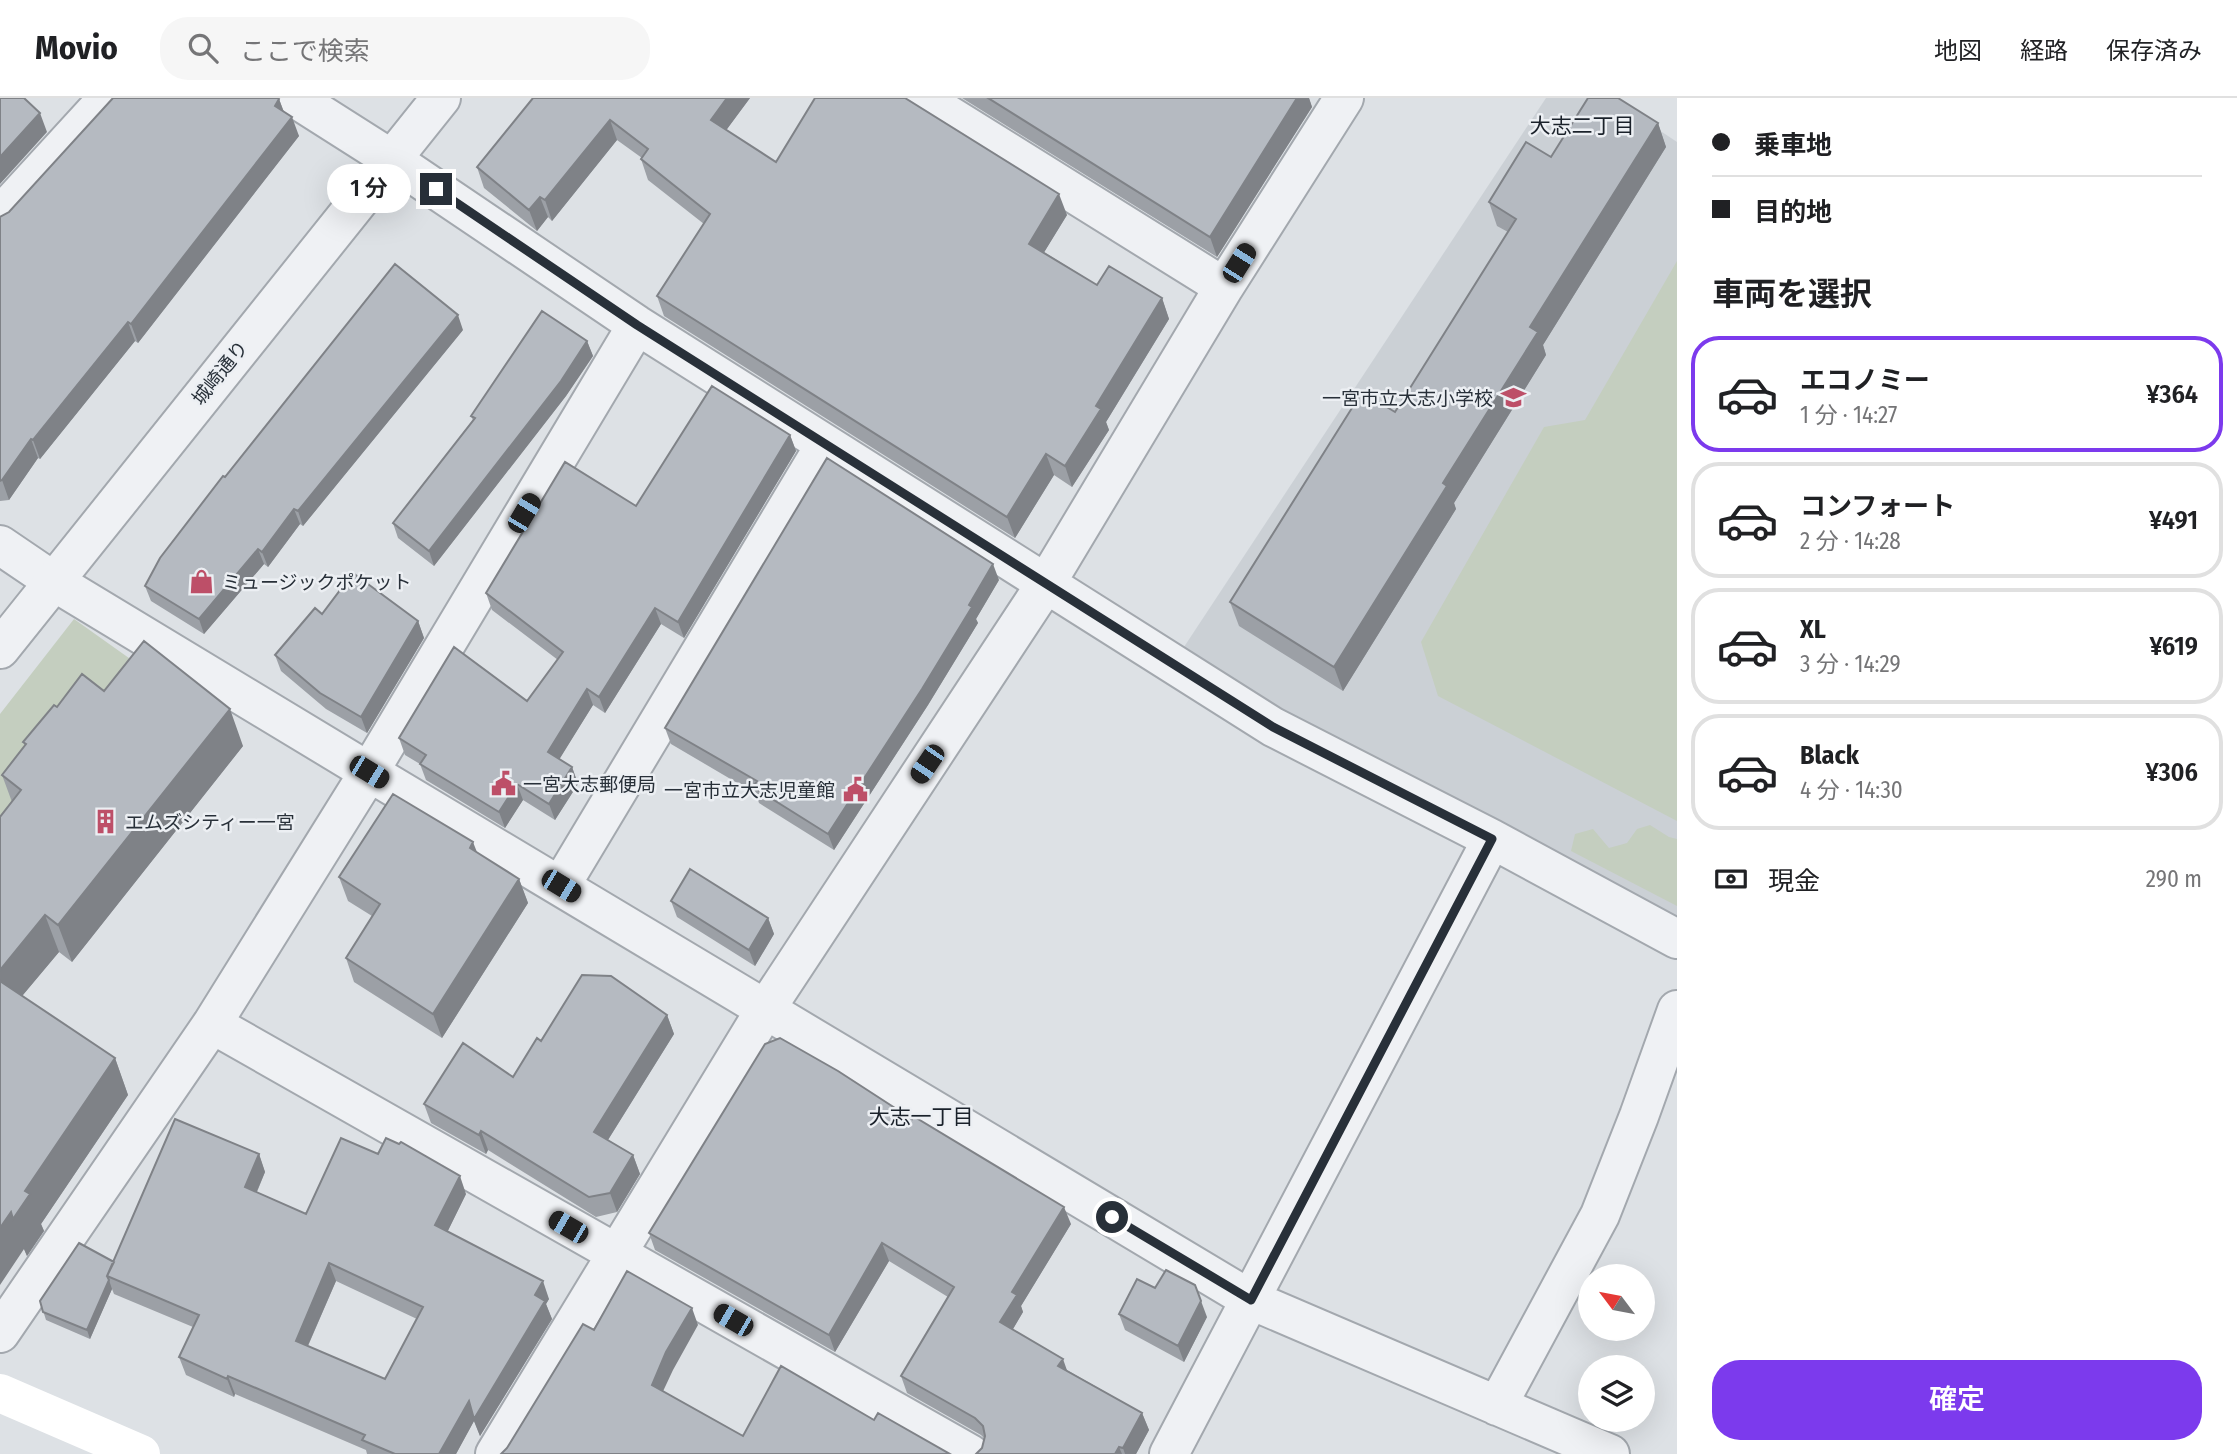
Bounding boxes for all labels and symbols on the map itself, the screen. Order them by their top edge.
district label: 大志二丁目 [1530,113,1635,139]
callout: 1 分 [328,164,412,214]
route end [420,173,452,205]
car [1219,240,1260,286]
street label: 城崎通り [187,336,253,410]
school or university icon: 一宮市立大志小学校 [1499,384,1527,412]
place label: 一宮市立大志小学校 [1322,387,1493,410]
car [505,490,544,536]
shop icon: ミュージックポケット [188,568,216,596]
place label: ミュージックポケット [222,571,412,594]
car [907,741,948,787]
car [346,752,393,792]
public building icon: 一宮大志郵便局 [489,770,517,798]
place label: 一宮大志郵便局 [523,773,656,796]
public building icon: 一宮市立大志児童館 [841,776,869,804]
place label: 一宮市立大志児童館 [664,779,835,802]
building icon: エムズシティー一宮 [91,808,119,836]
place label: エムズシティー一宮 [125,811,295,834]
car [538,866,585,906]
district label: 大志一丁目 [869,1104,974,1130]
route start [1096,1201,1128,1233]
car [545,1207,592,1247]
north arrow [1578,1264,1656,1340]
car [710,1300,757,1340]

